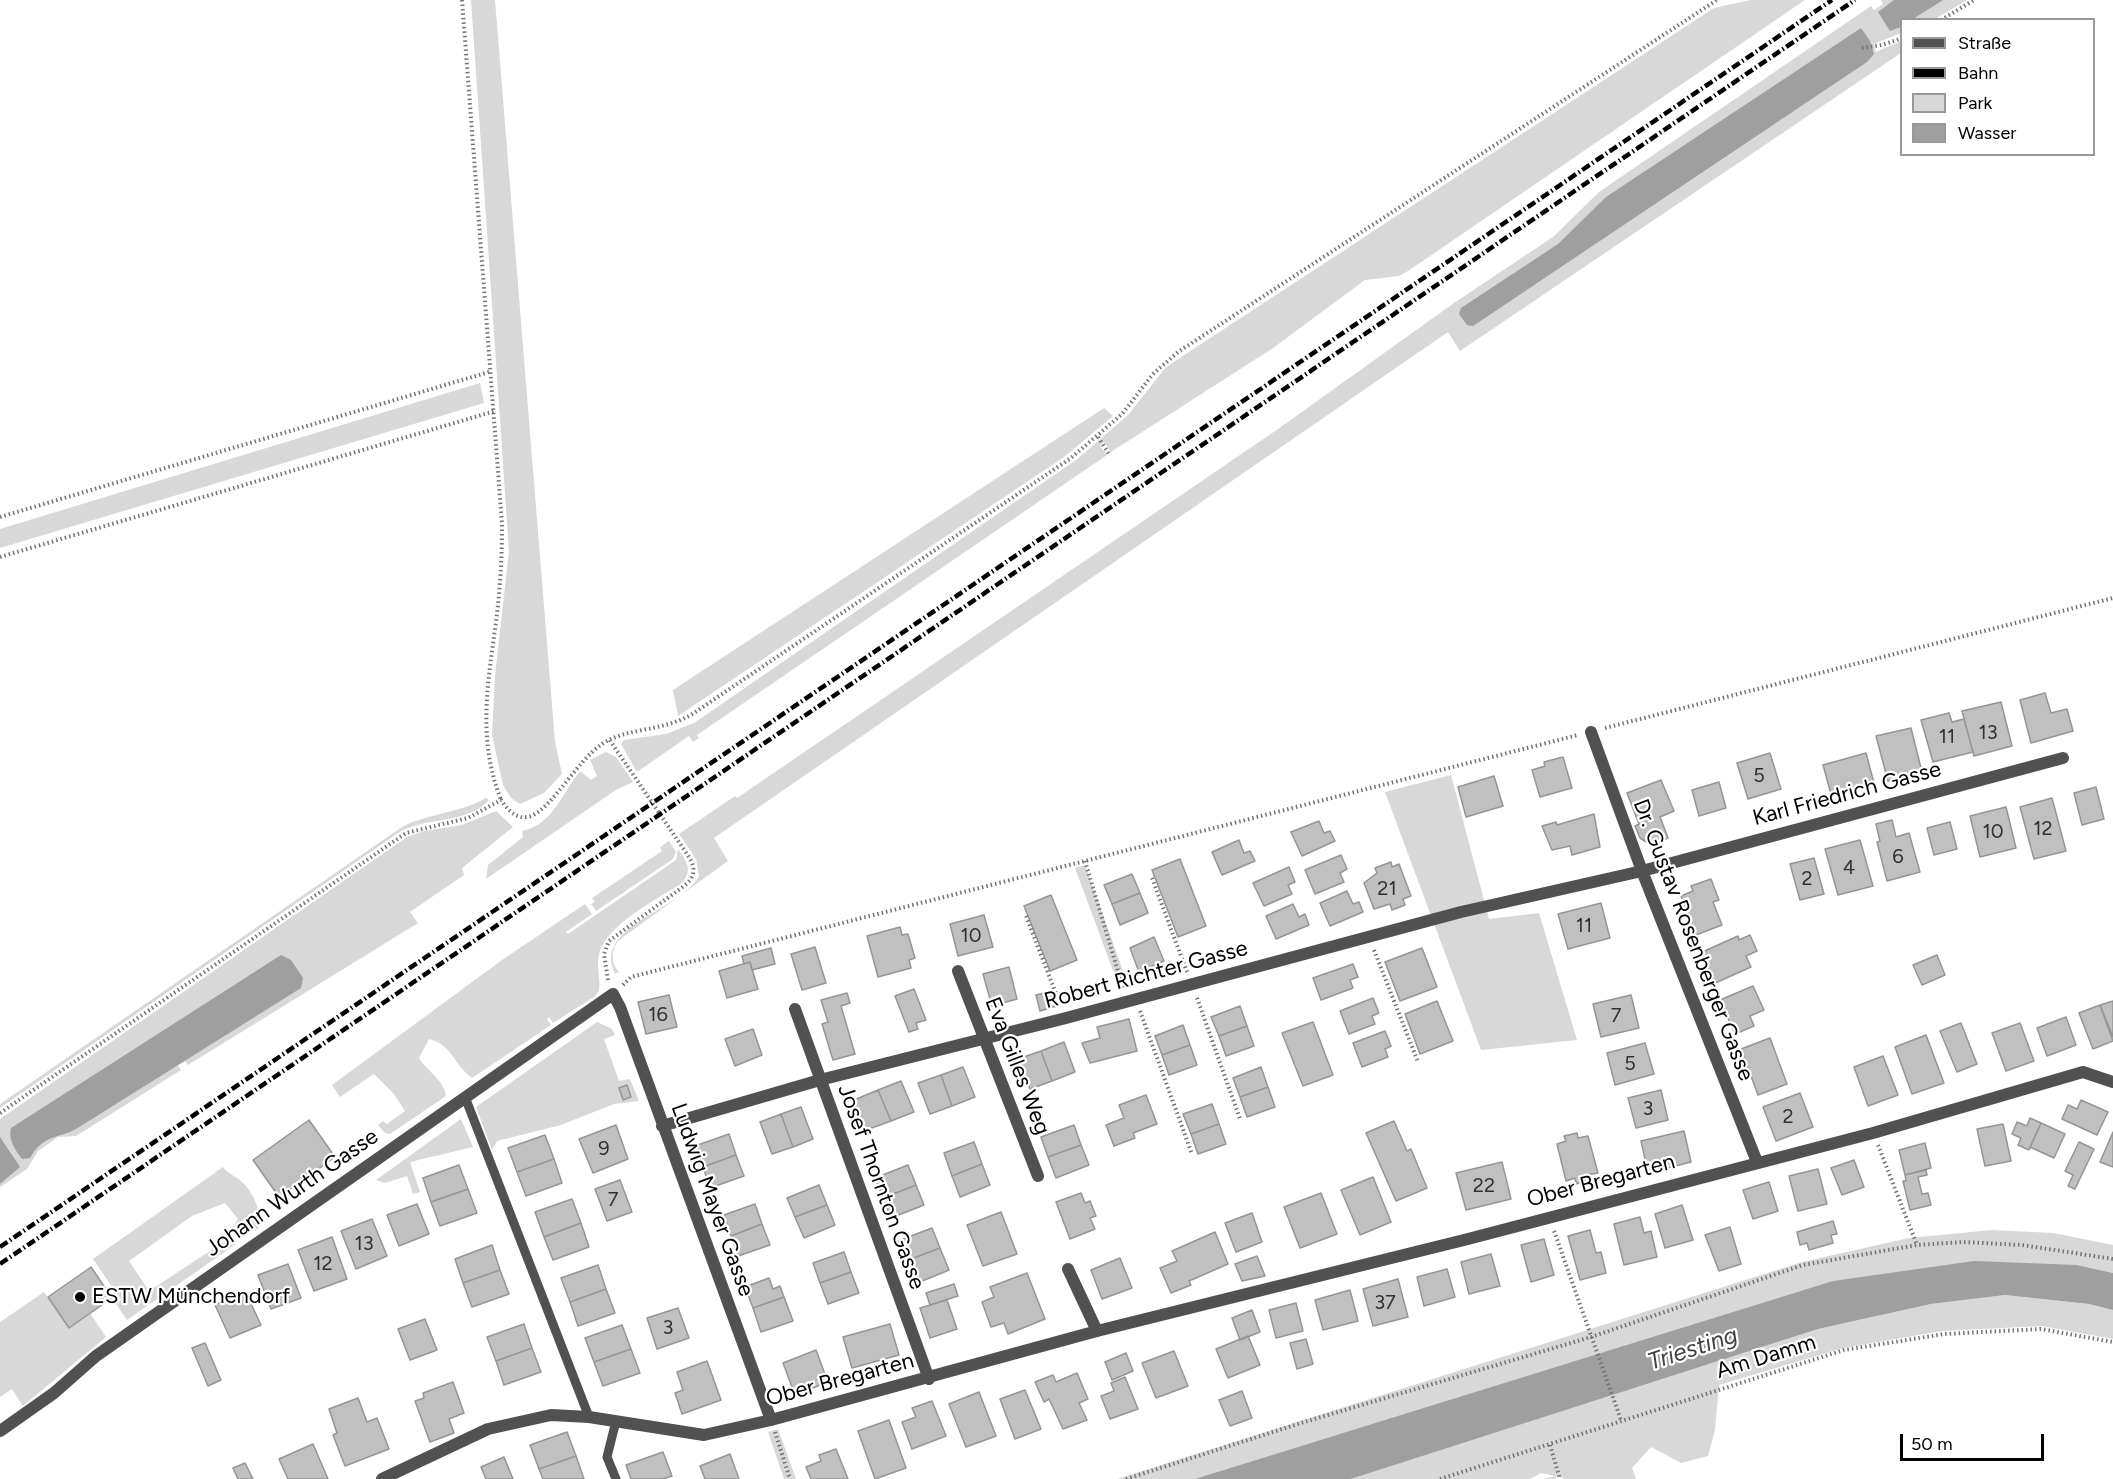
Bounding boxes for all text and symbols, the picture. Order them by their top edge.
legend [1900,18,2095,156]
text: Straße [1958,32,2011,54]
text: Bahn [1958,62,1998,84]
text: Park [1958,92,1992,114]
text: Wasser [1958,122,2016,144]
house number: 13 [1978,721,1998,745]
house number: 11 [1939,725,1955,749]
street label: Karl Friedrich Gasse [1750,756,1944,832]
house number: 5 [1753,764,1765,788]
street label: Dr. Gustav Rosenberger Gasse [1627,795,1759,1085]
house number: 12 [2033,817,2053,841]
house number: 10 [1982,820,2004,844]
house number: 6 [1892,845,1904,869]
house number: 4 [1843,856,1855,880]
house number: 2 [1801,867,1813,891]
house number: 21 [1377,877,1397,901]
house number: 11 [1576,914,1592,938]
house number: 10 [960,924,982,948]
street label: Robert Richter Gasse [1042,935,1250,1015]
street label: Eva Gilles Weg [979,993,1055,1139]
house number: 16 [648,1003,668,1027]
house number: 7 [1611,1004,1621,1028]
house number: 5 [1624,1052,1636,1076]
street label: Josef Thornton Gasse [832,1081,930,1293]
house number: 3 [1643,1097,1653,1121]
street label: Ludwig Mayer Gasse [665,1100,759,1300]
house number: 2 [1782,1105,1794,1129]
street label: Johann Wurth Gasse [201,1123,383,1263]
house number: 9 [598,1137,610,1161]
street label: Ober Bregarten [1524,1149,1678,1213]
house number: 22 [1473,1174,1495,1198]
house number: 7 [608,1188,618,1212]
house number: 13 [354,1232,374,1256]
house number: 12 [313,1252,333,1276]
place label: ESTW Münchendorf [92,1284,290,1310]
marker: ESTW Münchendorf [73,1290,87,1304]
house number: 37 [1374,1291,1396,1315]
house number: 3 [663,1316,673,1340]
water label: Triesting [1645,1321,1741,1377]
street label: Am Damm [1713,1329,1819,1385]
street label: Ober Bregarten [763,1348,917,1412]
scale bar [1903,1422,2047,1460]
text: 50 m [1911,1433,1953,1455]

